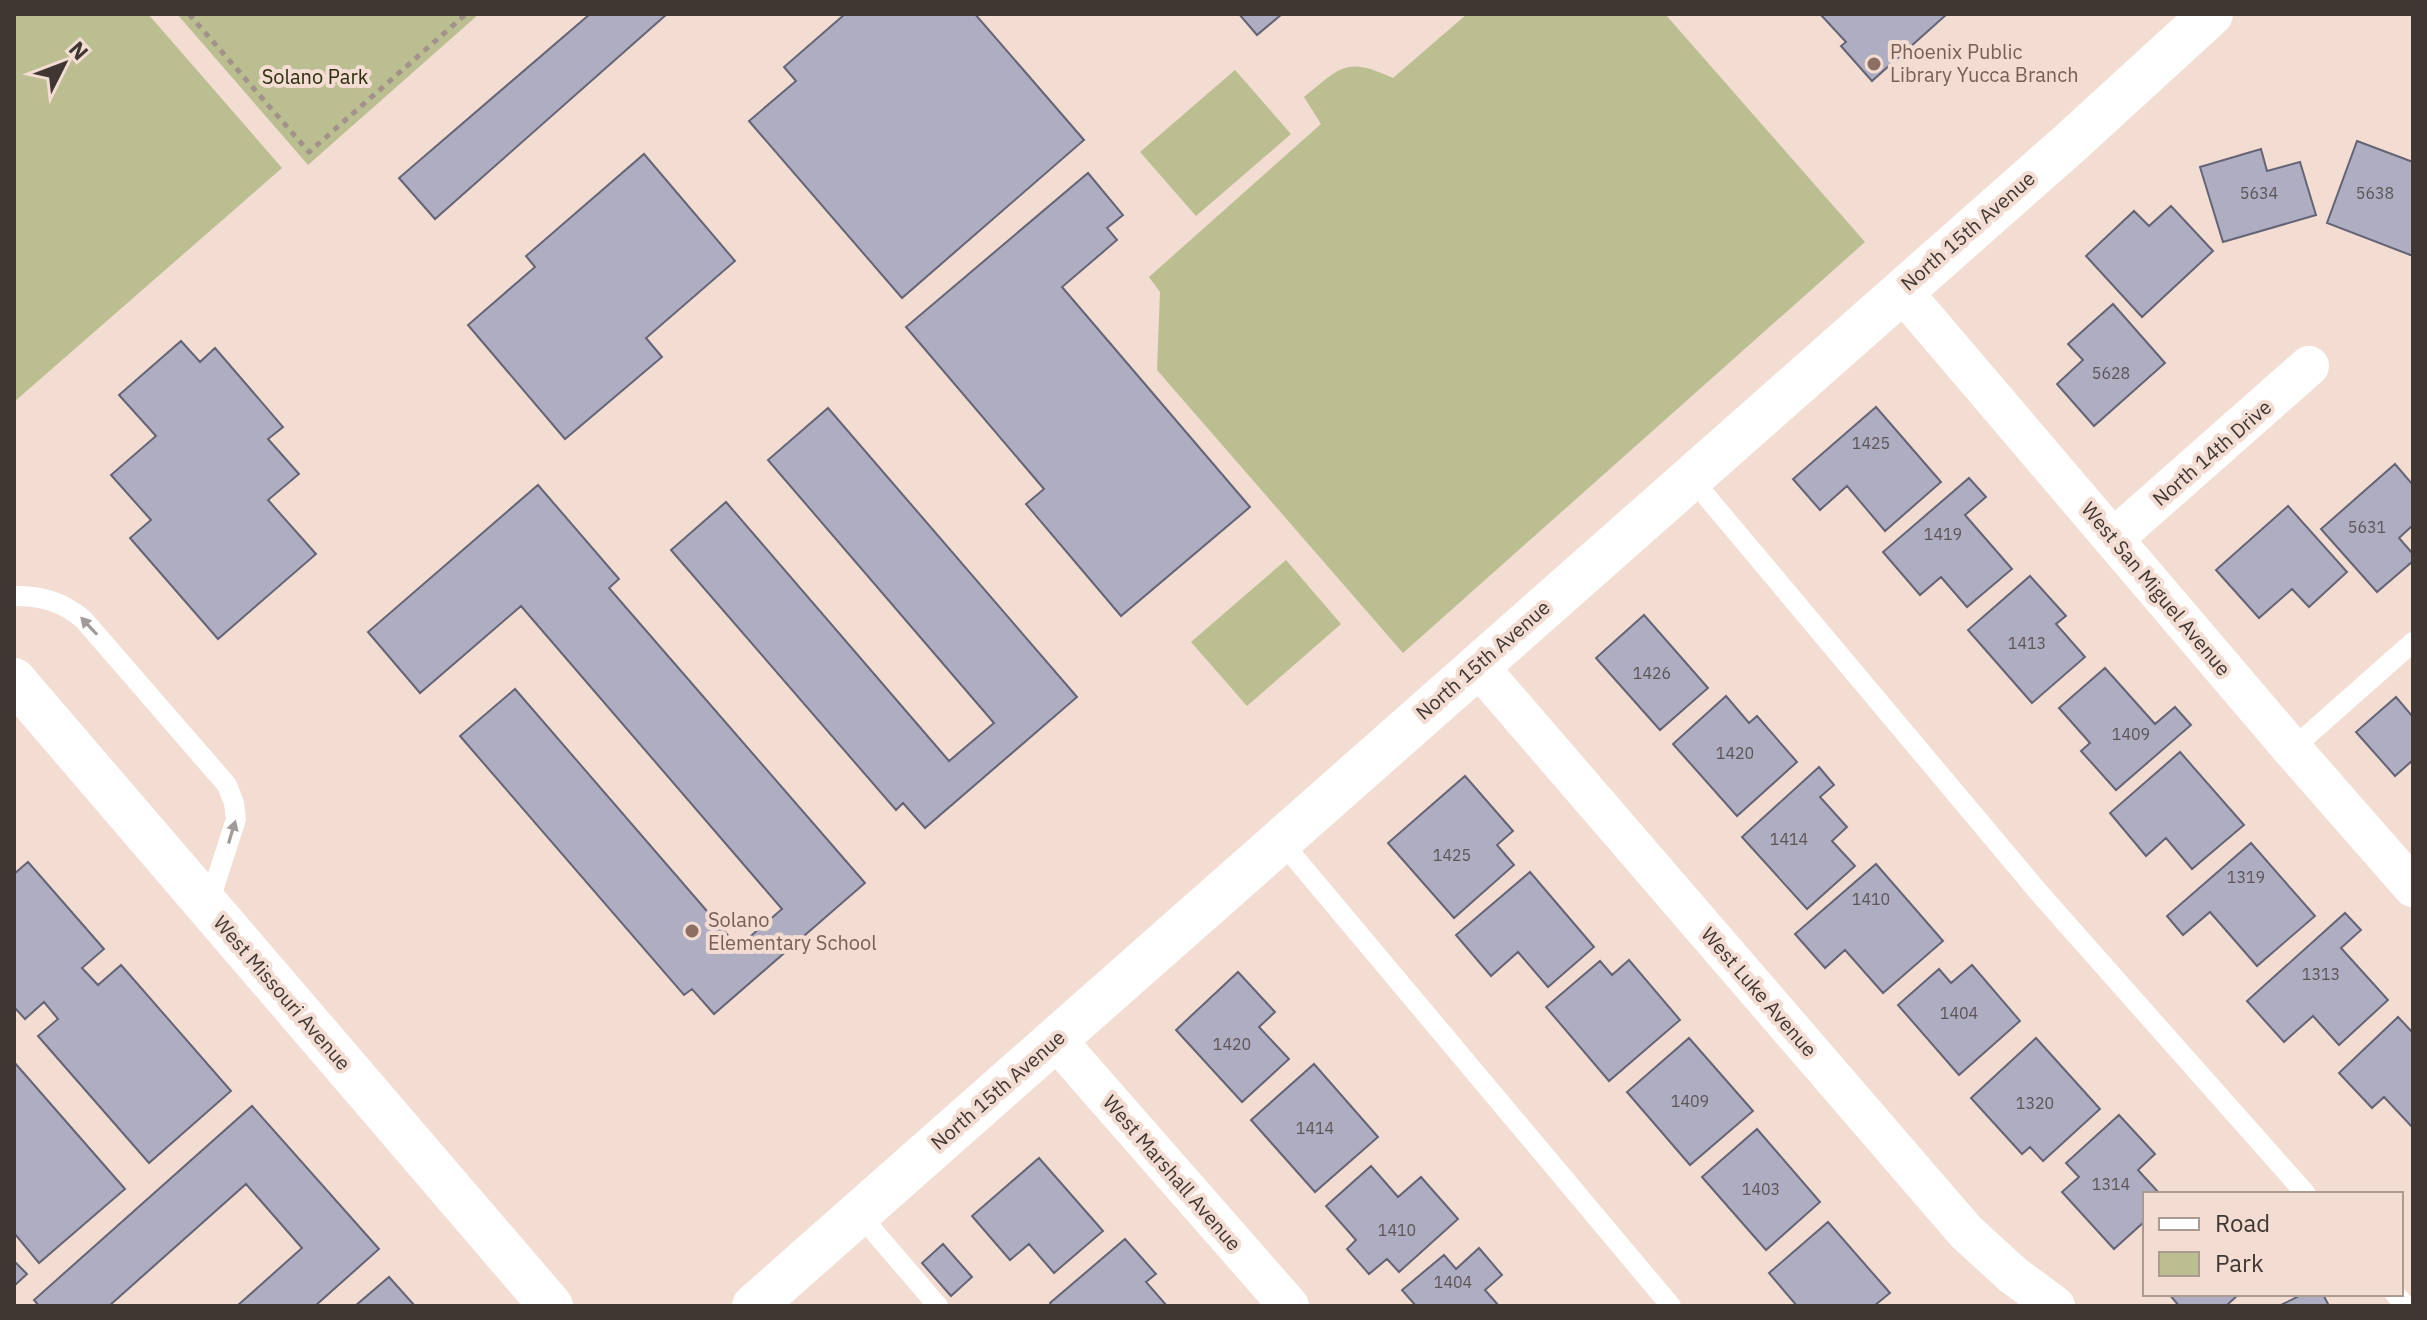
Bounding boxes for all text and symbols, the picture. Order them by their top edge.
north arrow [24,24,104,104]
text: N [63,35,95,66]
place label: Phoenix Public Library Yucca Branch [1890,38,2079,88]
marker: Phoenix Public Library Yucca Branch [1865,55,1883,73]
park label: Solano Park [262,63,369,90]
street label: North 15th Avenue [1895,165,2041,296]
house number: 5634 [2240,183,2278,203]
house number: 5638 [2356,183,2394,203]
house number: 5628 [2092,363,2130,383]
street label: North 14th Drive [2146,393,2277,512]
house number: 1425 [1852,433,1890,453]
street label: West San Miguel Avenue [2076,496,2237,681]
house number: 5631 [2348,517,2386,537]
house number: 1419 [1924,524,1962,544]
street label: North 15th Avenue [1410,594,1556,725]
one-way arrow [80,616,98,635]
house number: 1413 [2008,633,2046,653]
house number: 1426 [1633,663,1671,683]
house number: 1409 [2112,724,2150,744]
house number: 1420 [1716,743,1754,763]
one-way arrow [226,820,239,844]
house number: 1414 [1770,829,1808,849]
house number: 1425 [1433,845,1471,865]
house number: 1319 [2227,867,2265,887]
house number: 1410 [1852,889,1890,909]
place label: Solano Elementary School [708,906,877,956]
street label: West Missouri Avenue [208,910,357,1076]
street label: West Luke Avenue [1695,921,1823,1062]
marker: Solano Elementary School [683,922,701,940]
house number: 1313 [2302,964,2340,984]
house number: 1404 [1940,1003,1978,1023]
street label: North 15th Avenue [925,1024,1071,1155]
house number: 1420 [1213,1034,1251,1054]
street label: West Marshall Avenue [1097,1089,1248,1256]
house number: 1409 [1671,1091,1709,1111]
house number: 1320 [2016,1093,2054,1113]
house number: 1414 [1296,1118,1334,1138]
house number: 1314 [2092,1174,2130,1194]
house number: 1403 [1742,1179,1780,1199]
legend [2143,1192,2403,1296]
text: Road [2215,1207,2270,1239]
house number: 1410 [1378,1220,1416,1240]
text: Park [2215,1247,2264,1279]
house number: 1404 [1434,1272,1472,1292]

